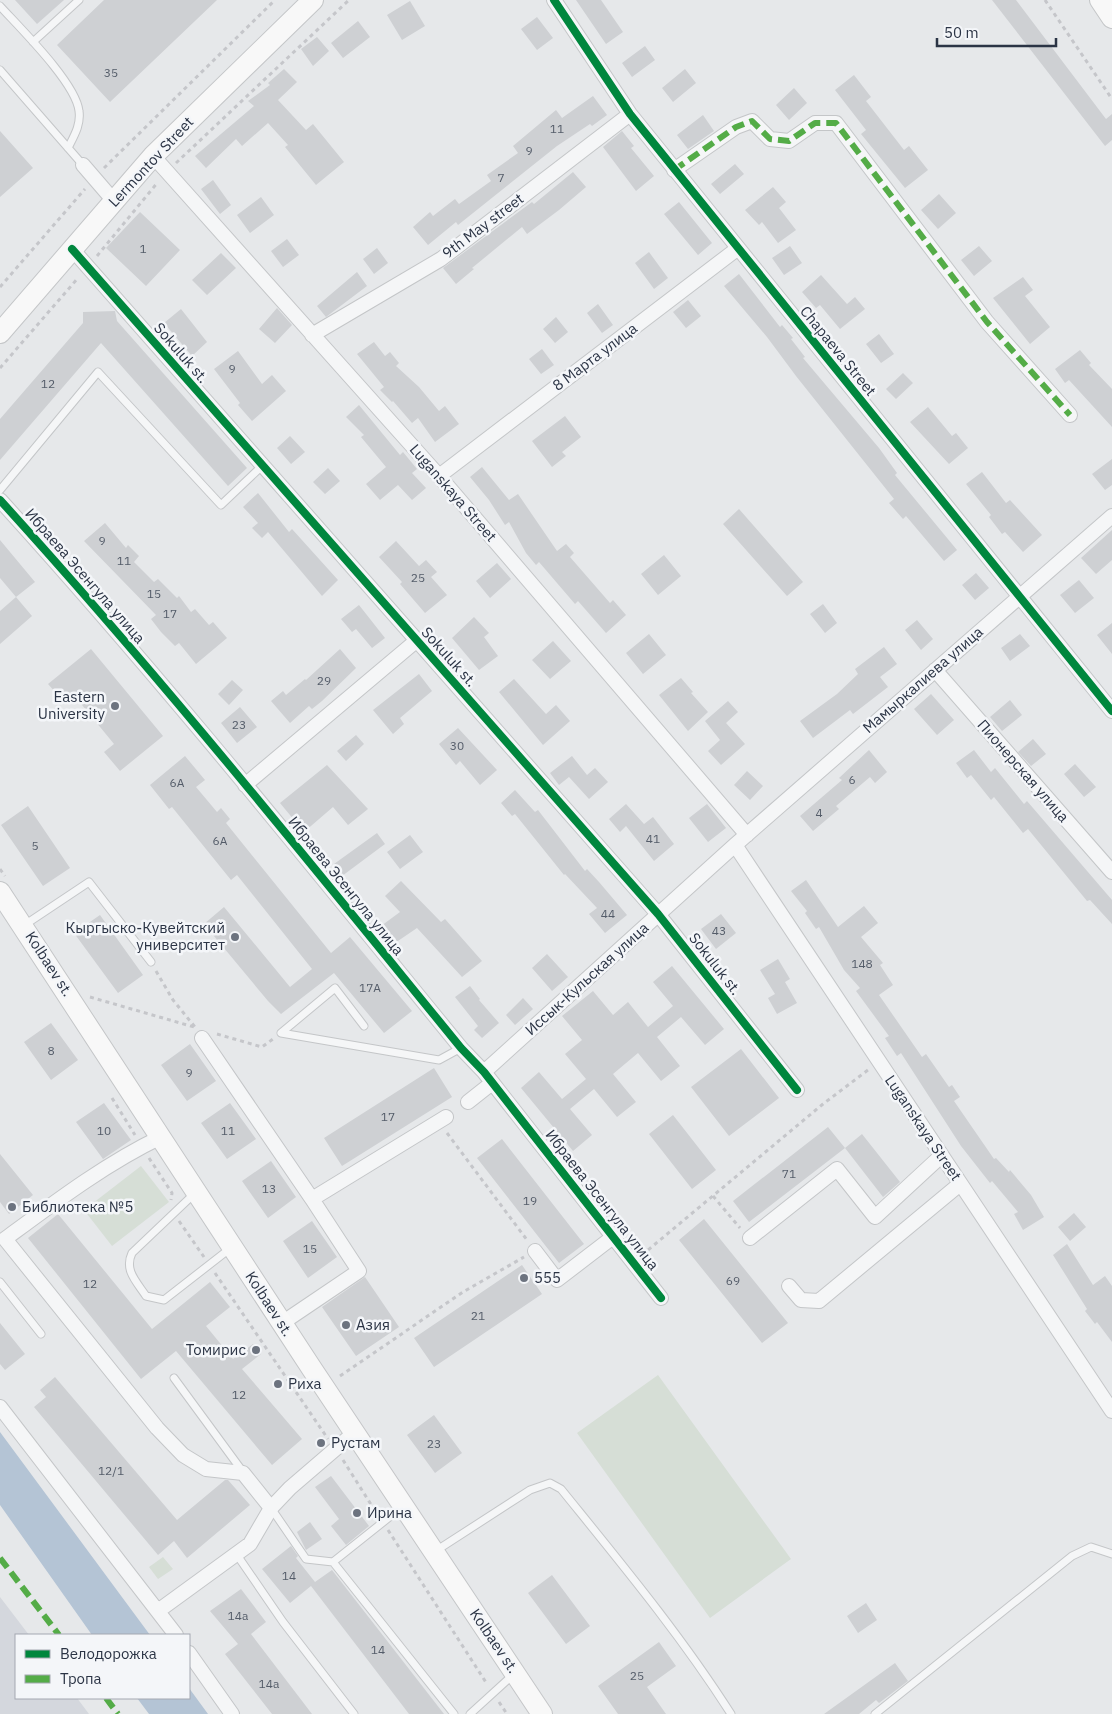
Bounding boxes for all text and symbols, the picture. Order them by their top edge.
scale bar [937,15,1056,47]
text: 50 m [944,23,979,42]
house number: 35 [104,65,118,80]
street label: Lermontov Street [104,113,197,211]
house number: 11 [550,121,564,136]
house number: 9 [525,143,533,158]
house number: 7 [497,170,505,185]
street label: 9th May street [438,189,527,262]
house number: 1 [139,241,147,256]
street label: Chapaeva Street [796,302,881,400]
street label: Sokuluk st. [150,319,213,387]
street label: 8 Марта улица [549,319,641,395]
house number: 9 [228,361,236,376]
house number: 12 [41,376,55,391]
street label: Luganskaya Street [406,440,501,545]
street label: Ибраева Эсенгула улица [21,504,149,647]
house number: 9 [98,533,106,548]
house number: 11 [117,553,131,568]
house number: 25 [411,570,425,585]
house number: 15 [147,586,161,601]
house number: 17 [163,606,177,621]
street label: Мамыркалиева улица [859,622,987,737]
street label: Sokuluk st. [418,623,481,691]
house number: 29 [317,673,331,688]
place label: Eastern University [38,687,106,723]
marker: Eastern University [109,700,121,712]
street label: Пионерская улица [974,715,1073,826]
house number: 23 [232,717,246,732]
house number: 30 [450,738,464,753]
house number: 6 [848,772,856,787]
house number: 6А [170,775,185,790]
house number: 4 [815,805,823,820]
street label: Ибраева Эсенгула улица [284,812,408,959]
house number: 41 [646,831,660,846]
house number: 6А [213,833,228,848]
house number: 5 [31,838,39,853]
house number: 44 [601,906,615,921]
place label: Кыргыско-Кувейтский университет [65,918,225,954]
street label: Иссык-Кульская улица [521,918,652,1039]
house number: 43 [712,923,726,938]
street label: Kolbaev st. [21,928,78,1000]
street label: Sokuluk st. [685,929,746,999]
marker: Кыргыско-Кувейтский университет [229,931,241,943]
house number: 148 [851,956,873,971]
house number: 17А [359,980,381,995]
house number: 8 [47,1043,55,1058]
house number: 9 [185,1065,193,1080]
street label: Luganskaya Street [881,1071,966,1184]
house number: 17 [381,1109,395,1124]
house number: 10 [97,1123,111,1138]
house number: 11 [221,1123,235,1138]
street label: Ибраева Эсенгула улица [542,1126,663,1274]
house number: 71 [782,1166,796,1181]
house number: 13 [262,1181,276,1196]
house number: 19 [523,1193,537,1208]
place label: Библиотека №5 [22,1197,133,1216]
marker: Библиотека №5 [6,1201,18,1213]
house number: 15 [303,1241,317,1256]
street label: Kolbaev st. [241,1268,298,1340]
place label: 555 [534,1268,561,1287]
marker: 555 [518,1272,530,1284]
house number: 69 [726,1273,740,1288]
house number: 12 [83,1276,97,1291]
house number: 21 [471,1308,485,1323]
place label: Азия [356,1315,390,1334]
marker: Азия [340,1319,352,1331]
place label: Томирис [186,1340,246,1359]
marker: Томирис [250,1344,262,1356]
place label: Риха [288,1374,321,1393]
marker: Риха [272,1378,284,1390]
house number: 12 [232,1387,246,1402]
place label: Рустам [331,1433,381,1452]
house number: 23 [427,1436,441,1451]
marker: Рустам [315,1437,327,1449]
house number: 12/1 [98,1463,124,1478]
place label: Ирина [367,1503,412,1522]
marker: Ирина [351,1507,363,1519]
house number: 14 [282,1568,296,1583]
street label: Kolbaev st. [466,1605,523,1677]
house number: 14а [228,1608,249,1623]
legend [15,1634,190,1699]
house number: 14 [371,1642,385,1657]
text: Велодорожка [60,1644,157,1663]
house number: 25 [630,1668,644,1683]
text: Тропа [60,1669,102,1688]
house number: 14а [259,1676,280,1691]

